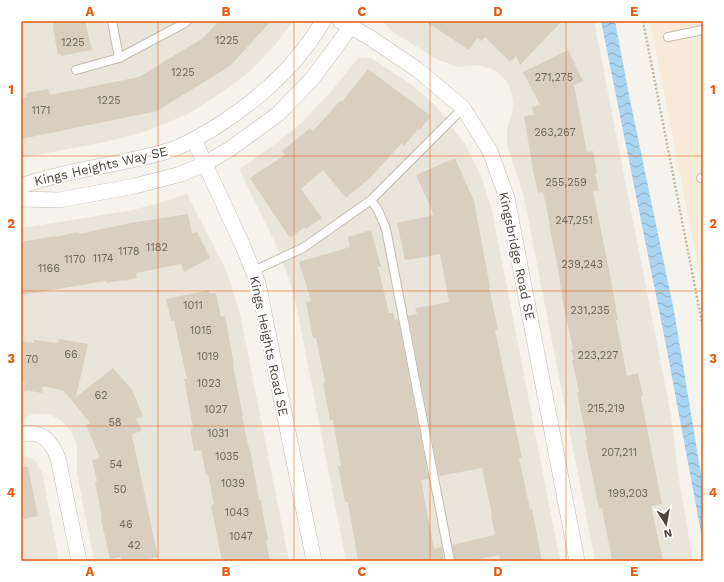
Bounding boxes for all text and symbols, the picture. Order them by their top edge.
text: A [86,4,95,19]
text: B [222,4,231,19]
text: C [358,4,367,19]
text: D [493,4,503,19]
text: E [630,4,638,19]
house number: 1225 [215,34,239,47]
house number: 1225 [61,36,85,49]
house number: 1225 [171,66,195,79]
house number: 271,275 [535,71,573,84]
text: 1 [8,82,14,97]
text: 1 [710,82,716,97]
house number: 1225 [97,94,121,107]
house number: 1171 [31,104,51,117]
house number: 263,267 [534,126,576,139]
street label: Kings Heights Way SE [33,143,169,189]
house number: 255,259 [545,176,587,189]
street label: Kingsbridge Road SE [496,191,538,321]
house number: 247,251 [555,214,593,227]
text: 2 [7,216,15,231]
text: 2 [709,216,717,231]
house number: 1182 [146,241,168,254]
house number: 1178 [118,245,140,258]
house number: 1174 [93,252,114,265]
house number: 1170 [64,253,86,266]
house number: 239,243 [561,258,603,271]
house number: 1166 [38,262,60,275]
street label: Kings Heights Road SE [247,274,291,418]
house number: 1011 [183,299,203,312]
house number: 231,235 [570,304,610,317]
house number: 1015 [190,324,212,337]
house number: 66 [64,348,78,361]
house number: 223,227 [578,349,618,362]
house number: 1019 [197,350,219,363]
text: 3 [7,351,15,366]
text: 3 [709,351,717,366]
house number: 70 [26,353,39,366]
house number: 1023 [197,377,221,390]
house number: 62 [94,389,108,402]
house number: 215,219 [587,402,625,415]
house number: 1027 [204,403,228,416]
house number: 58 [108,416,122,429]
house number: 1031 [207,427,229,440]
house number: 207,211 [601,446,637,459]
house number: 1035 [215,450,239,463]
house number: 54 [109,458,123,471]
house number: 1039 [221,477,245,490]
house number: 50 [113,483,127,496]
text: 4 [7,485,16,500]
text: 4 [709,485,718,500]
house number: 199,203 [608,487,648,500]
north arrow [646,504,686,544]
house number: 1043 [225,506,249,519]
house number: 46 [119,518,133,531]
text: N [663,526,673,540]
house number: 1047 [229,530,253,543]
house number: 42 [127,539,141,552]
text: A [86,564,95,579]
text: B [222,564,231,579]
text: C [358,564,367,579]
text: D [493,564,503,579]
text: E [630,564,638,579]

